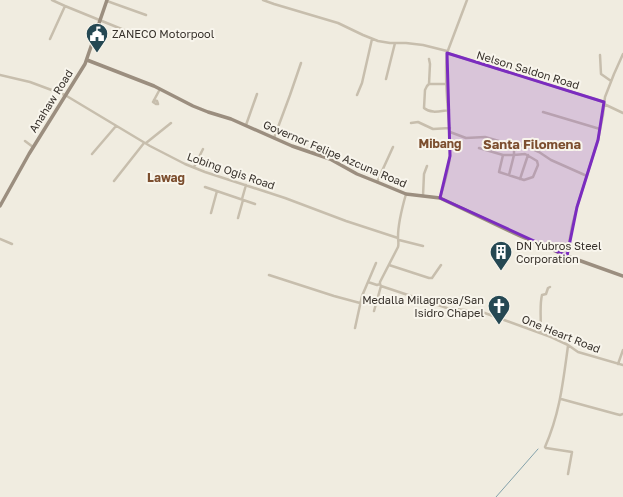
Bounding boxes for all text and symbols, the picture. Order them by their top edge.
public building icon: ZANECO Motorpool [84,21,110,54]
place label: ZANECO Motorpool [112,27,215,40]
street label: Nelson Saldon Road [475,48,581,91]
street label: Anahaw Road [26,67,75,135]
street label: Governor Felipe Azcuna Road [261,117,409,190]
district label: Mibang [419,136,461,151]
district label: Santa Filomena [483,136,581,152]
street label: Lobing Ogis Road [185,149,277,192]
district label: Lawag [147,170,185,185]
building icon: DN Yubros Steel Corporation [488,239,514,272]
place label: DN Yubros Steel Corporation [516,239,602,265]
place label: Medalla Milagrosa/San Isidro Chapel [362,293,484,319]
church icon: Medalla Milagrosa/San Isidro Chapel [486,293,512,326]
street label: One Heart Road [520,312,602,355]

